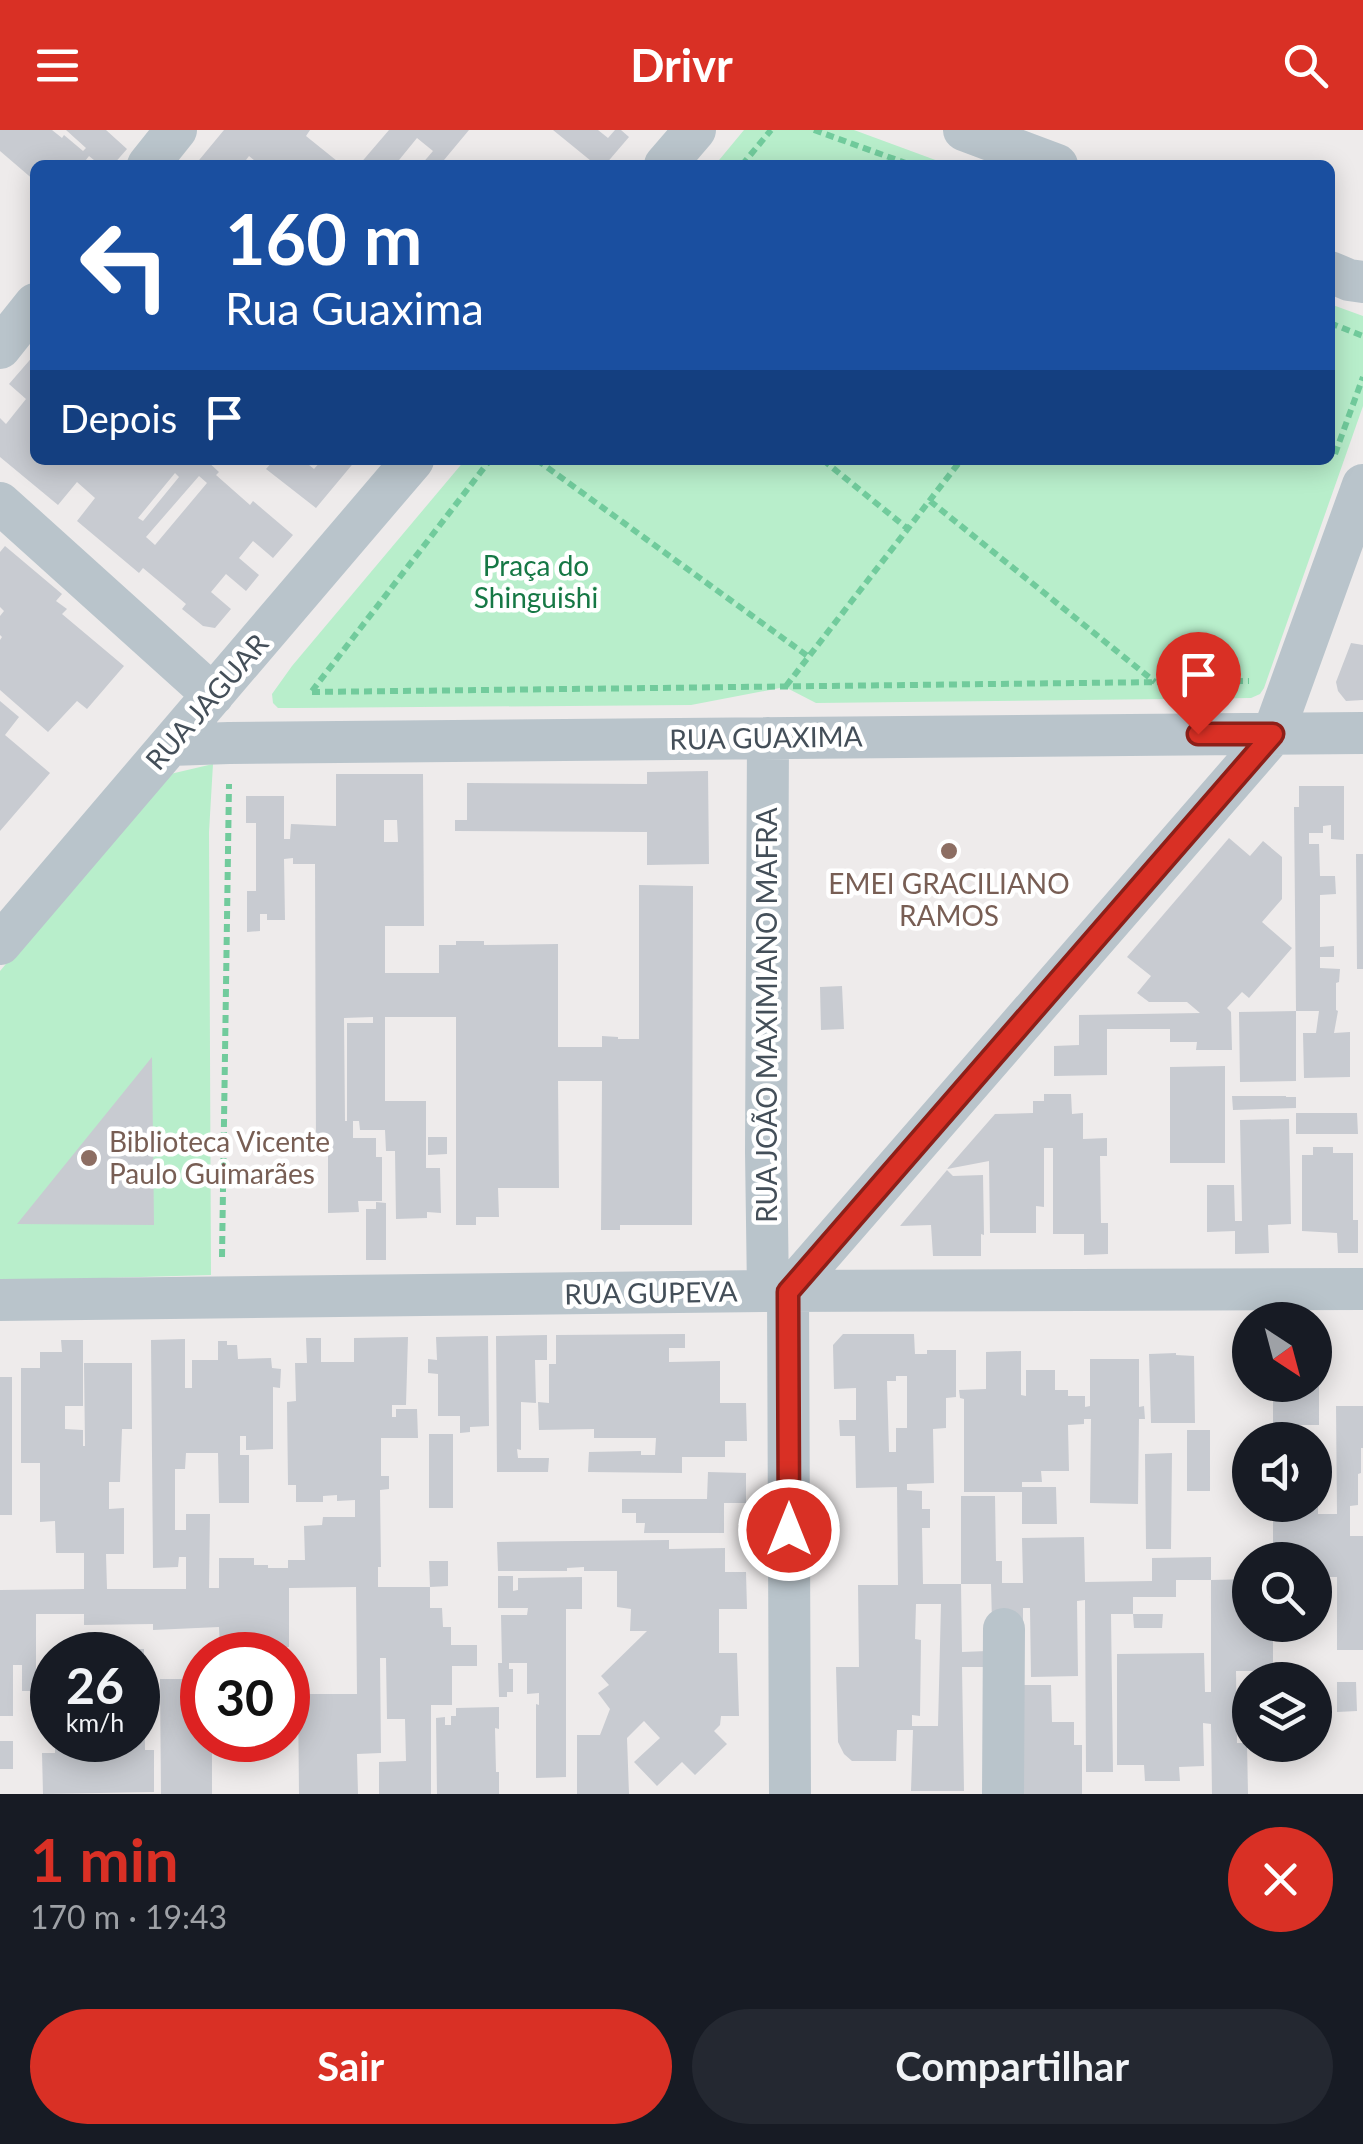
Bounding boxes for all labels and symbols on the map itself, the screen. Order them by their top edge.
park label: Praça do Shinguishi [474,548,598,614]
street label: RUA JAGUAR [138,626,275,776]
pin [1156,632,1241,735]
street label: RUA GUAXIMA [669,718,863,756]
street label: RUA JOÃO MAXIMIANO MAFRA [749,807,783,1223]
marker: EMEI GRACILIANO RAMOS [938,840,960,862]
place label: EMEI GRACILIANO RAMOS [828,866,1070,932]
place label: Biblioteca Vicente Paulo Guimarães [109,1124,330,1190]
marker: Biblioteca Vicente Paulo Guimarães [78,1147,100,1169]
street label: RUA GUPEVA [564,1273,738,1311]
north arrow [1232,1302,1332,1402]
position arrow [737,1478,841,1582]
speed limit sign: 30 [180,1632,310,1762]

